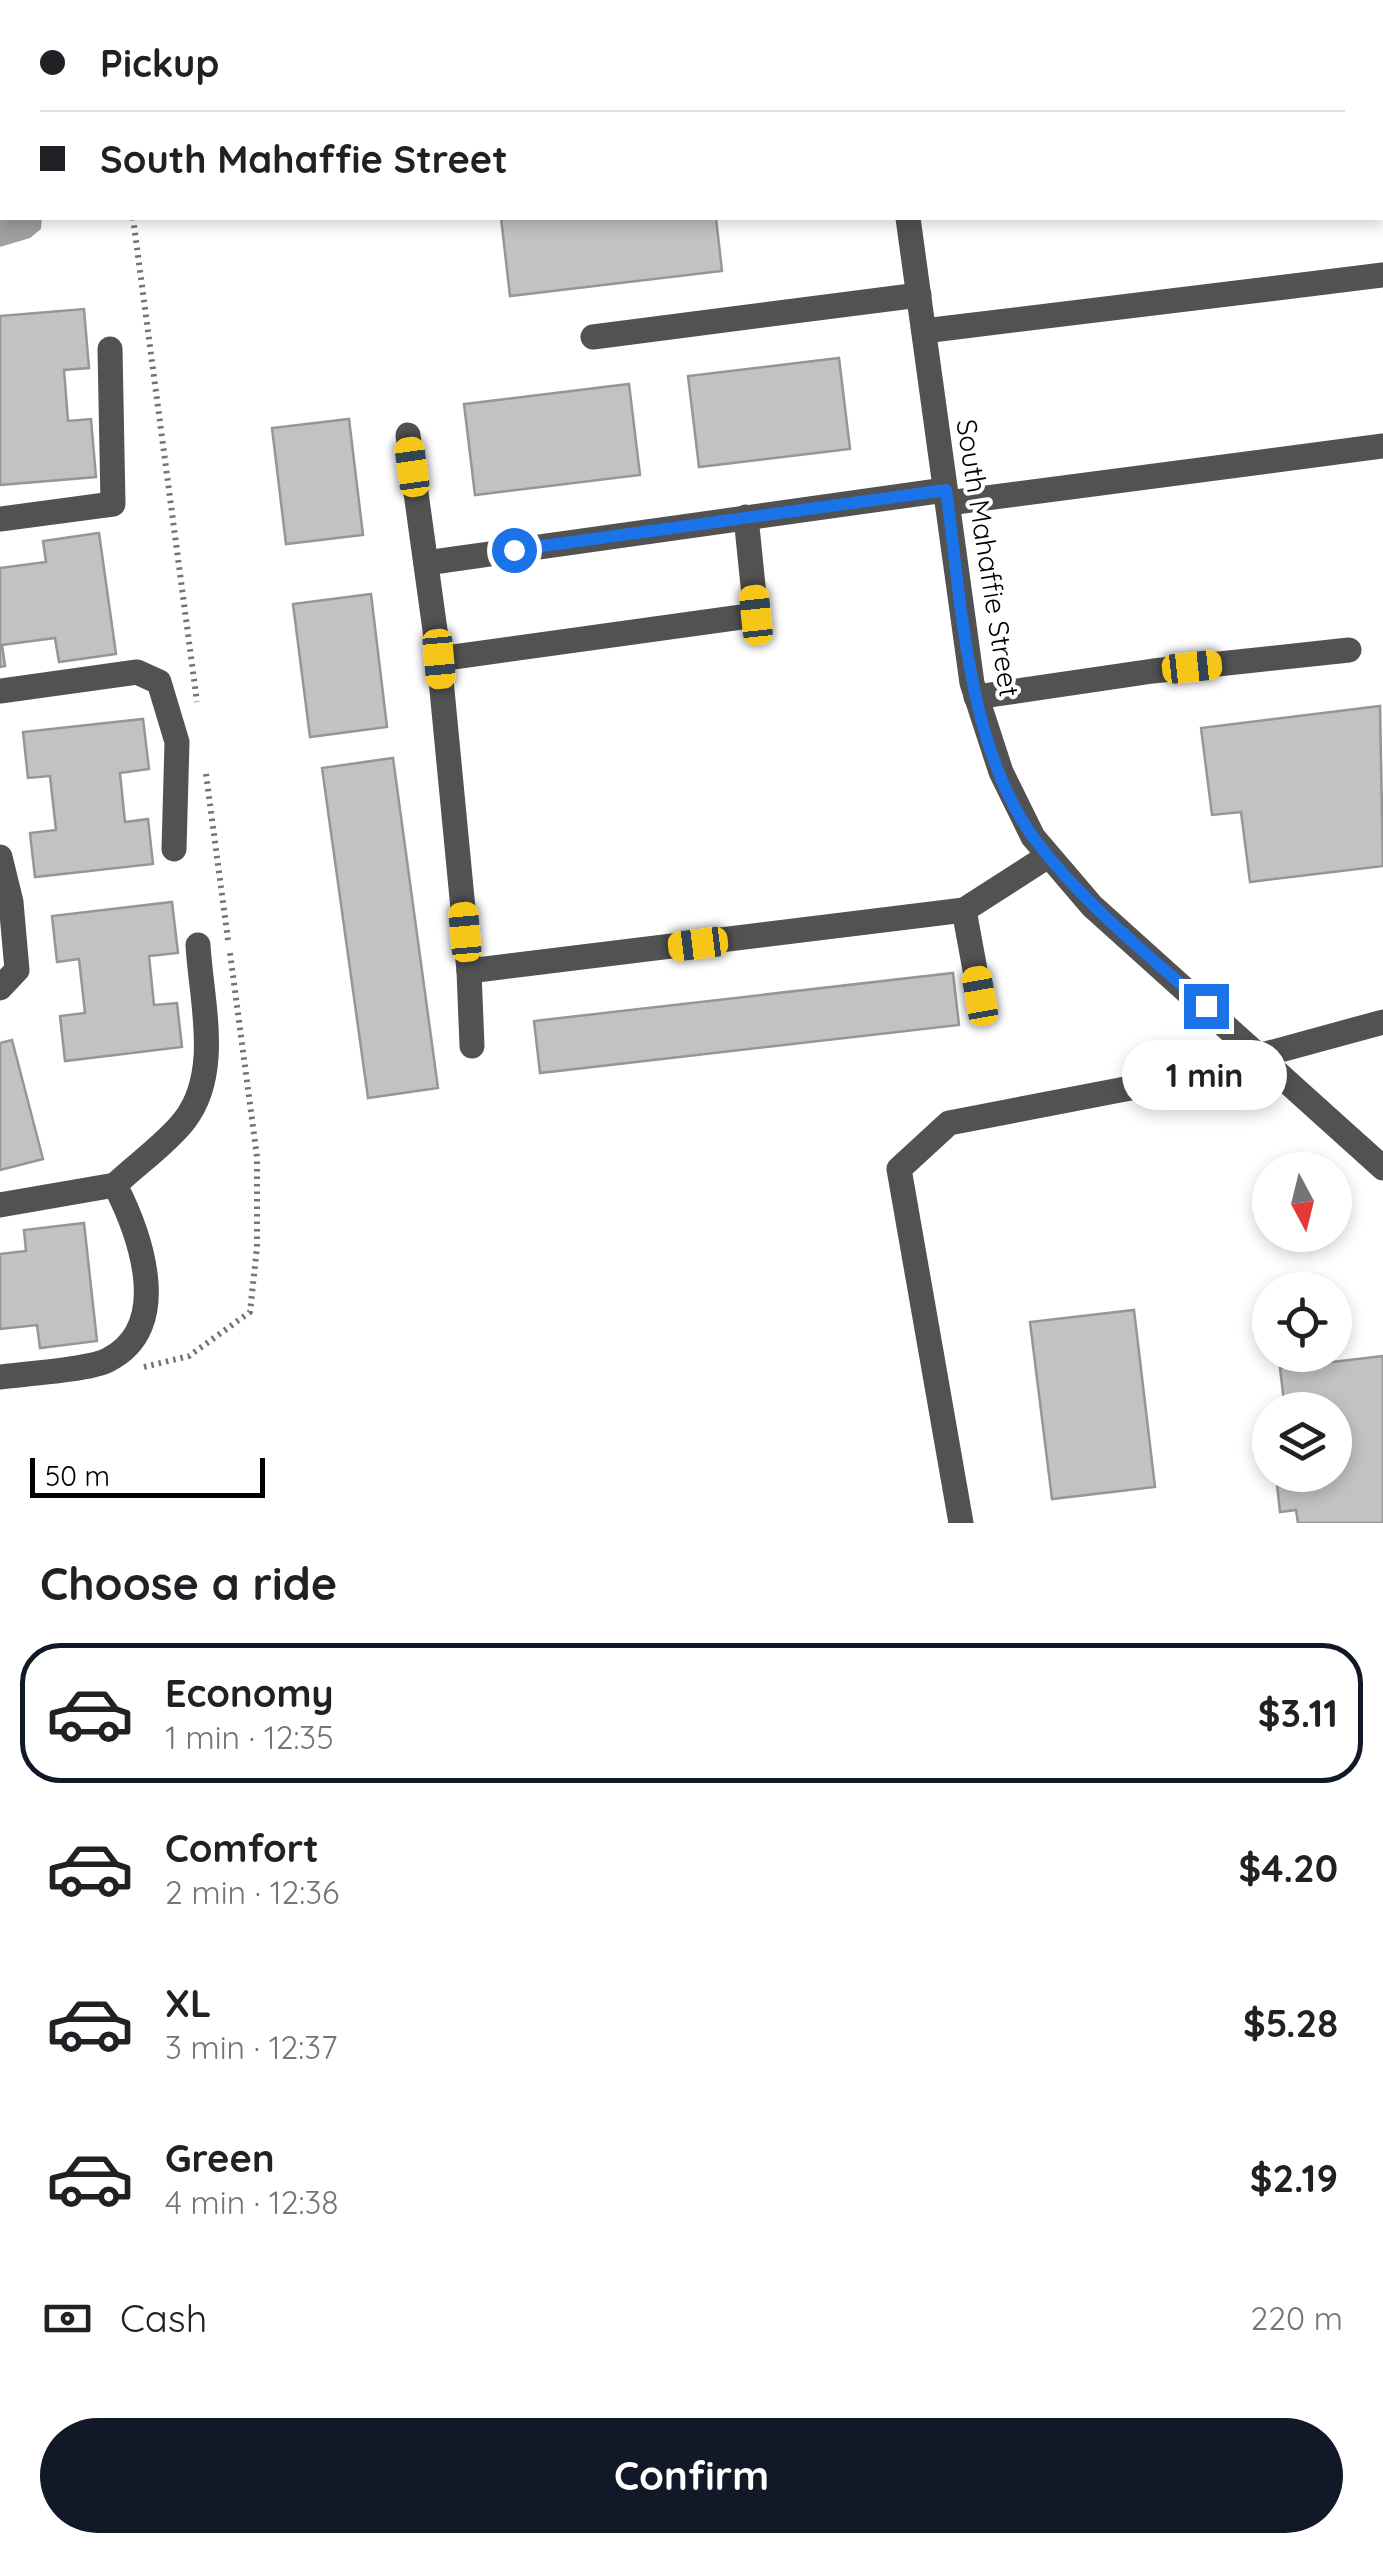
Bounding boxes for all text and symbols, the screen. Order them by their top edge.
text: Pickup [100,39,219,87]
text: South Mahaffie Street [100,135,508,183]
street label: South Mahaffie Street [949,417,1028,699]
car [393,435,431,499]
route start [492,528,537,573]
car [738,584,774,646]
car [421,628,457,690]
car [1161,649,1223,685]
car [447,901,483,963]
car [666,925,730,963]
car [960,964,1000,1028]
route end [1184,984,1229,1029]
callout: 1 min [1124,1041,1288,1111]
text: 1 min [1166,1055,1243,1095]
north arrow [1252,1152,1352,1252]
map controls [1252,1152,1352,1492]
button: locate [1252,1272,1352,1372]
button: layers [1252,1392,1352,1492]
scale bar [30,1453,265,1498]
text: 50 m [45,1458,110,1493]
text: Choose a ride [40,1555,337,1611]
icon: car [45,1668,135,1758]
text: Economy [165,1669,334,1717]
text: $3.11 [1258,1689,1338,1737]
text: 1 min · 12:35 [165,1717,334,1757]
icon: car [45,1823,135,1913]
text: Comfort [165,1824,319,1872]
text: $4.20 [1239,1844,1338,1892]
text: 2 min · 12:36 [165,1872,339,1912]
icon: car [45,1978,135,2068]
text: XL [165,1979,211,2027]
text: $5.28 [1243,1999,1338,2047]
text: 3 min · 12:37 [165,2027,337,2067]
icon: car [45,2133,135,2223]
text: Green [165,2134,275,2182]
text: $2.19 [1250,2154,1338,2202]
text: 4 min · 12:38 [165,2182,338,2222]
icon: cash [40,2291,95,2346]
text: Cash [120,2294,207,2342]
text: 220 m [1251,2298,1343,2338]
button: Confirm [40,2418,1343,2533]

